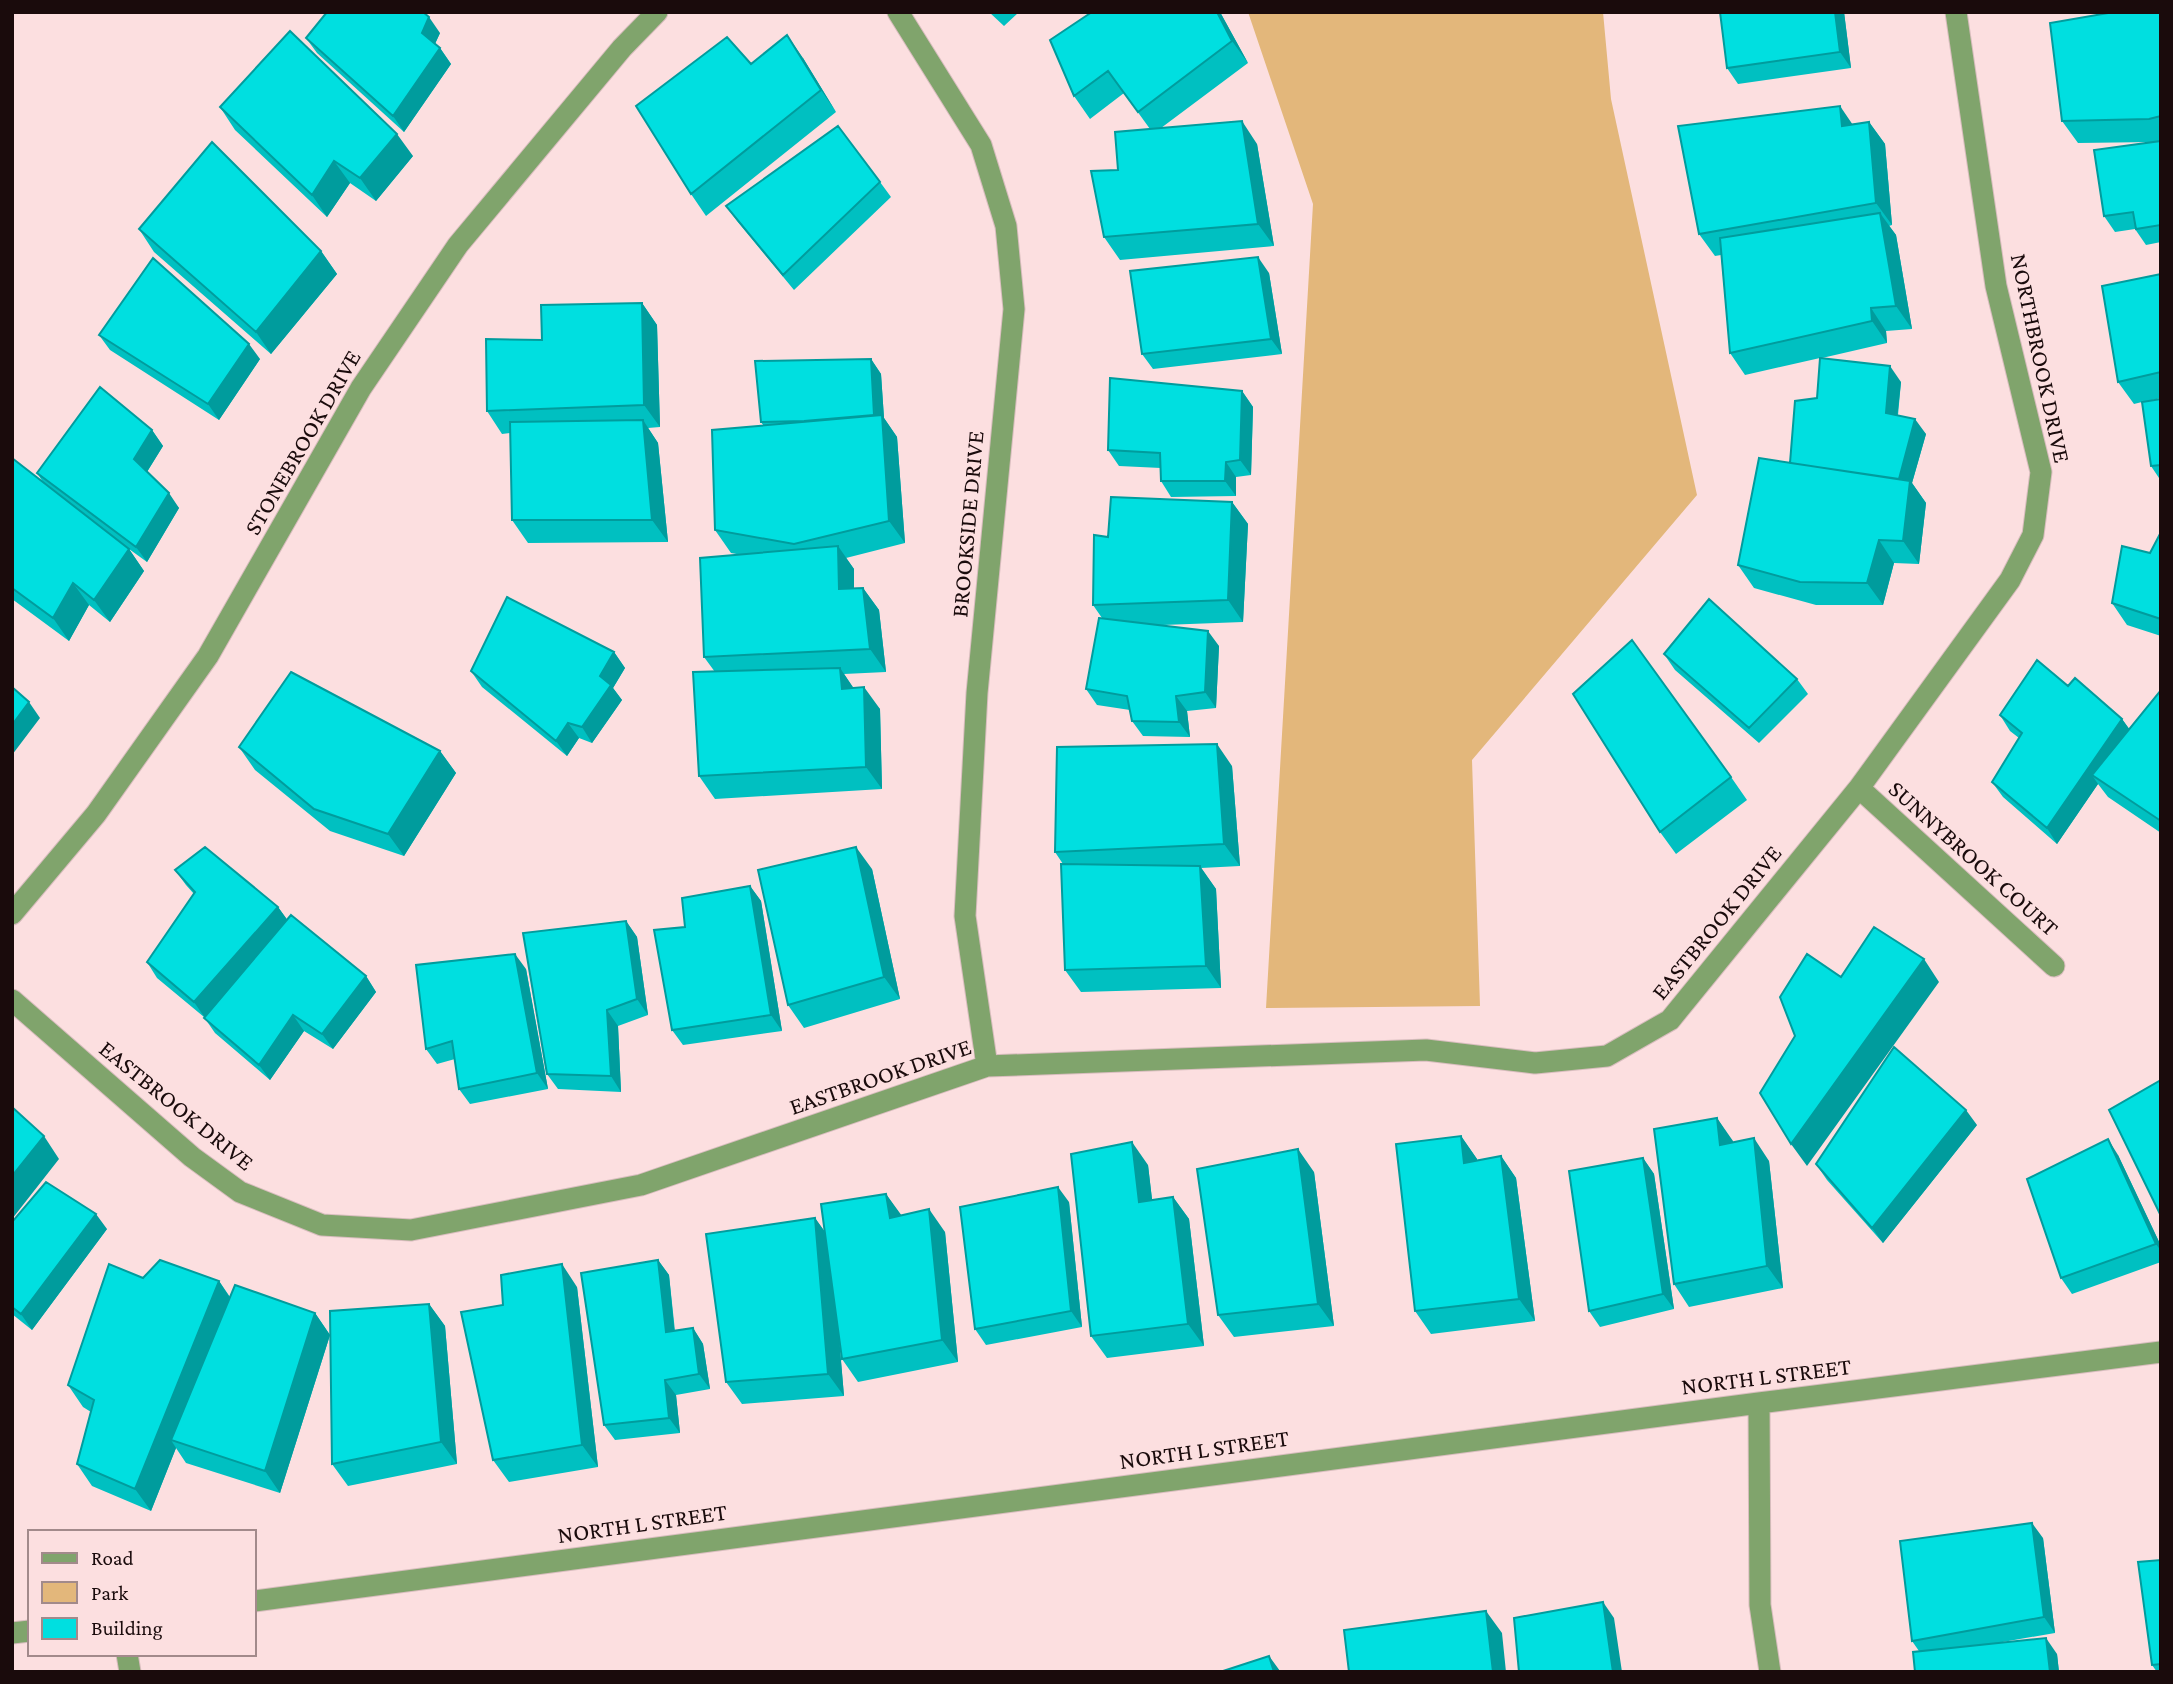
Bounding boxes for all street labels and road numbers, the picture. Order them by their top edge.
street label: NORTHBROOK DRIVE [2006,251,2076,465]
street label: STONEBROOK DRIVE [238,345,366,539]
street label: BROOKSIDE DRIVE [945,430,989,618]
street label: SUNNYBROOK COURT [1884,775,2064,941]
street label: EASTBROOK DRIVE [1646,839,1786,1005]
street label: EASTBROOK DRIVE [785,1032,975,1120]
street label: EASTBROOK DRIVE [94,1035,260,1175]
street label: NORTH L STREET [1680,1352,1852,1400]
street label: NORTH L STREET [1117,1424,1291,1474]
street label: NORTH L STREET [555,1498,729,1548]

